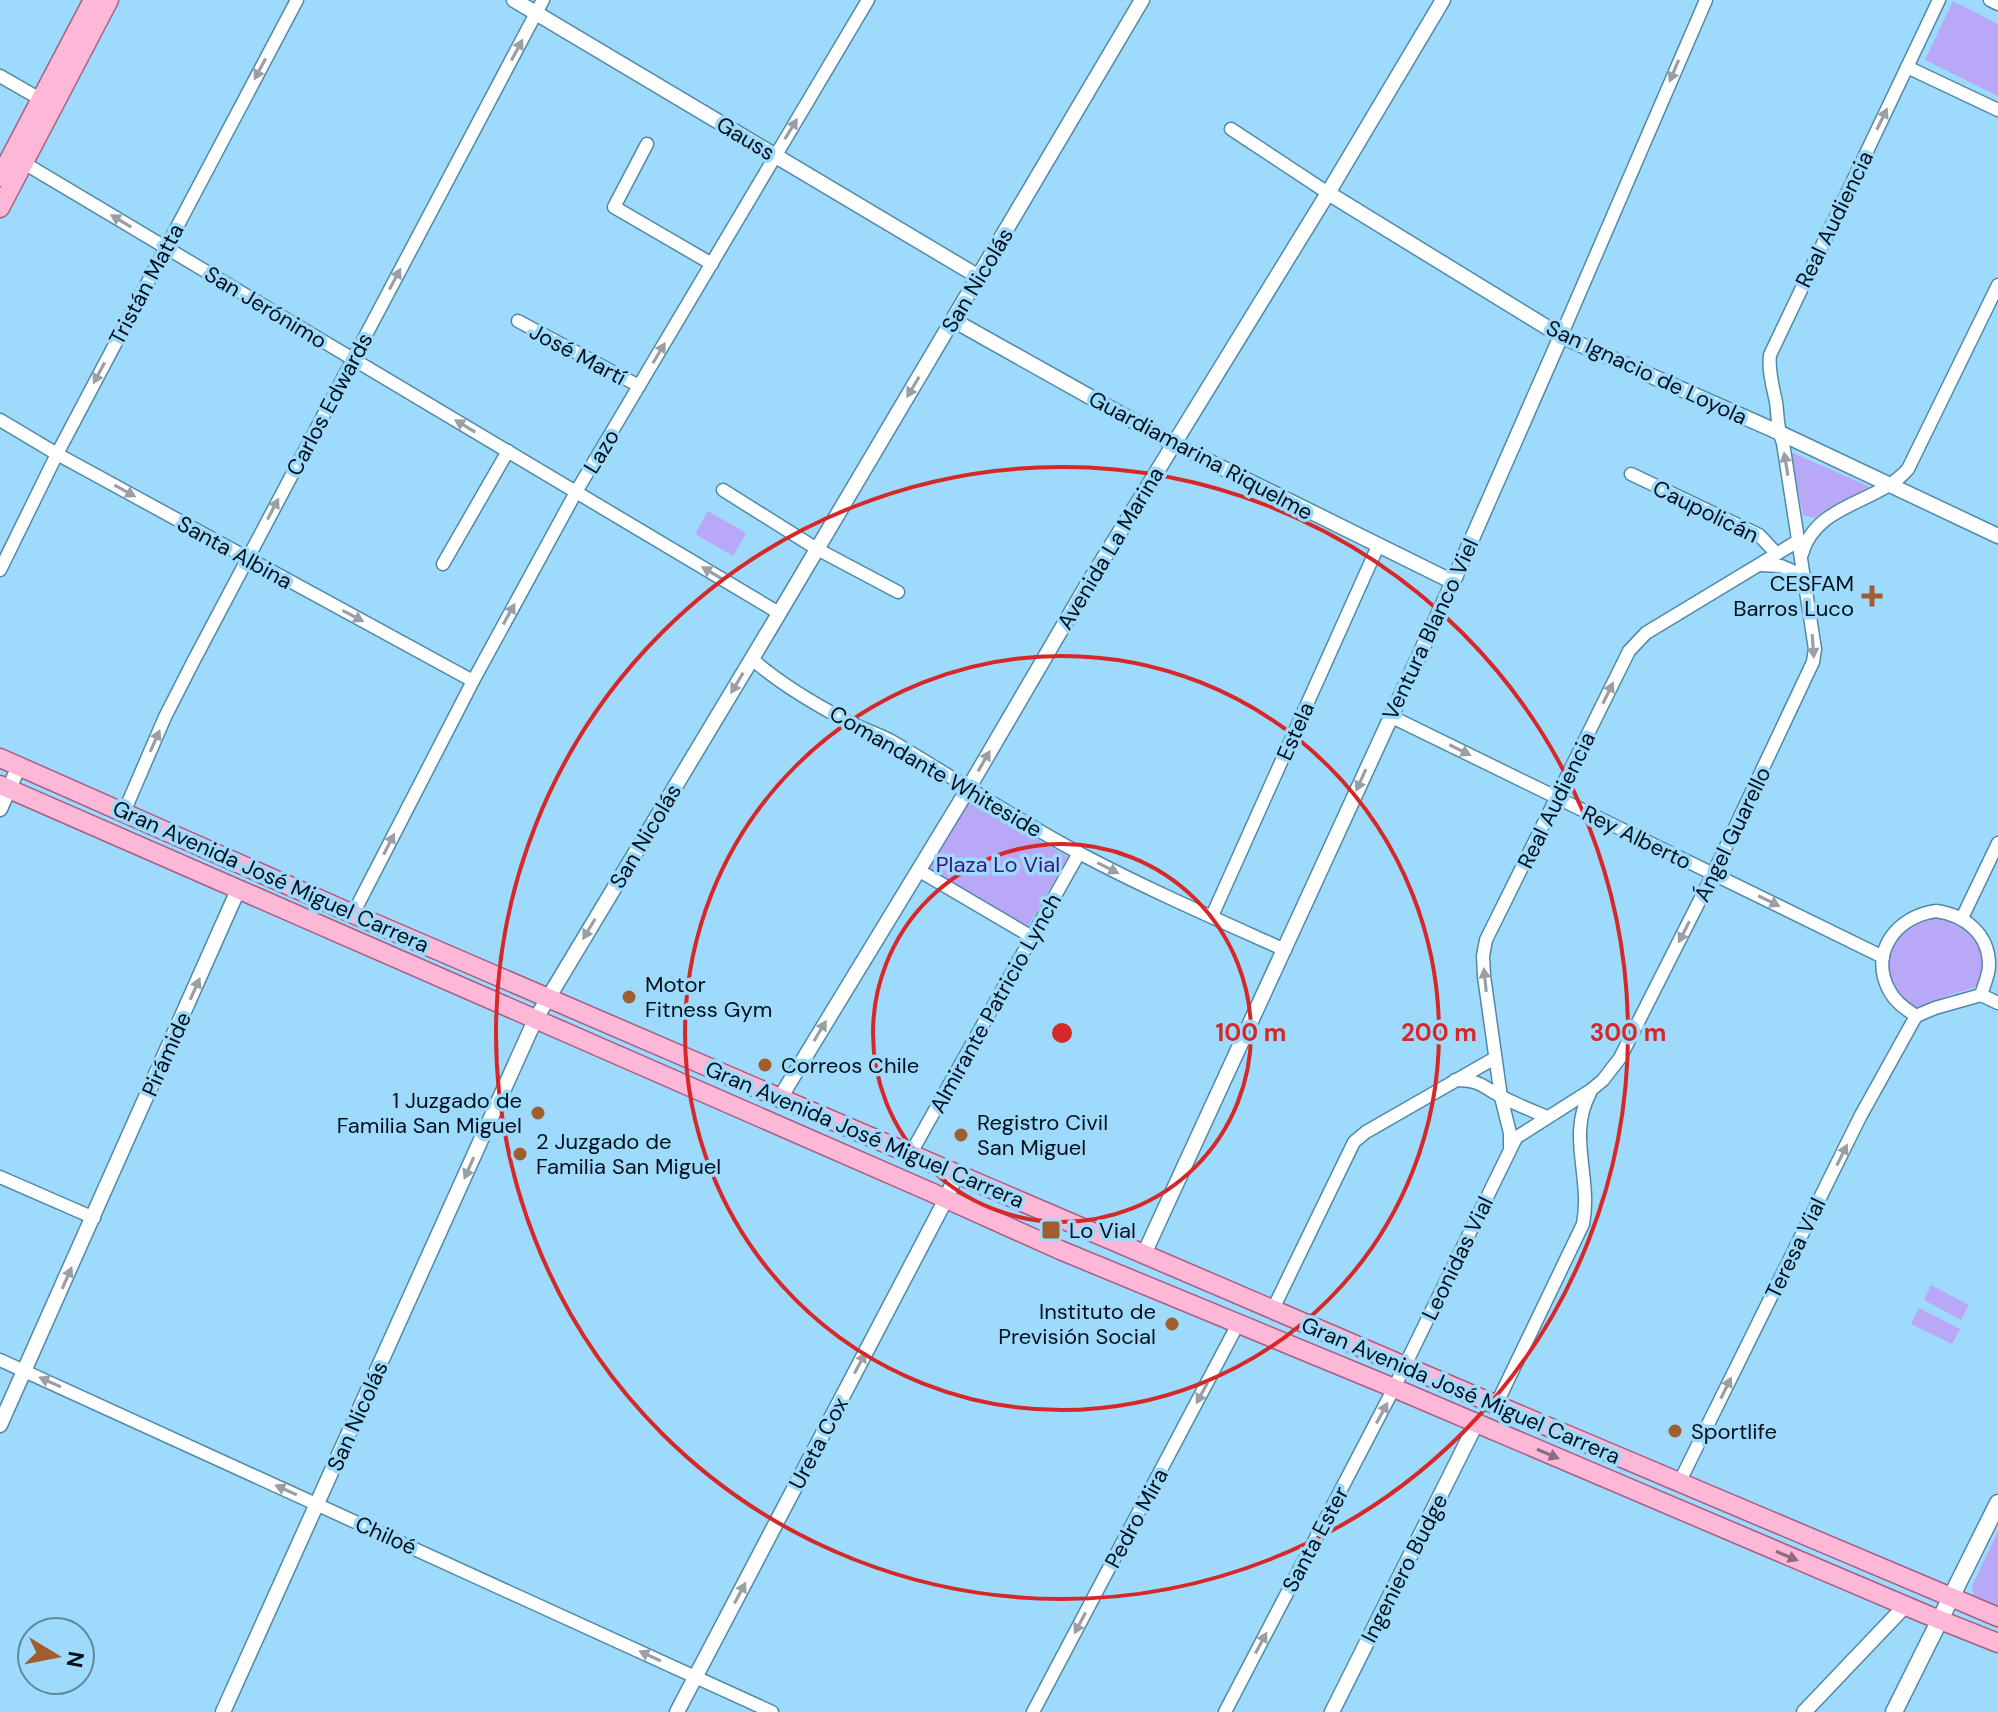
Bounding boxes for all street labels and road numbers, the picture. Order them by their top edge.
street label: Gauss [711,110,780,167]
street label: Real Audiencia [1789,146,1880,292]
street label: Tristán Matta [102,218,191,350]
street label: San Nicolás [935,223,1020,338]
street label: San Jerónimo [199,259,332,355]
street label: San Ignacio de Loyola [1542,313,1752,432]
street label: José Martí [524,317,631,392]
street label: Carlos Edwards [280,328,379,481]
street label: Guardiamarina Riquelme [1084,384,1318,527]
street label: Lazo [577,424,626,479]
street label: Avenida La Marina [1050,462,1170,635]
street label: Caupolicán [1648,473,1764,550]
street label: Santa Albina [172,509,297,596]
street label: Ventura Blanco Viel [1376,534,1485,725]
street label: Estela [1270,698,1321,765]
street label: Comandante Whiteside [824,699,1047,844]
street label: Real Audiencia [1511,727,1602,873]
street label: Ángel Guarello [1687,762,1778,906]
street label: San Nicolás [603,779,688,894]
street label: Gran Avenida José Miguel Carrera [108,793,434,960]
street label: Rey Alberto [1577,799,1696,876]
street label: Almirante Patricio Lynch [923,888,1068,1118]
street label: Pirámide [135,1008,198,1101]
street label: Gran Avenida José Miguel Carrera [701,1054,1029,1215]
street label: Leonidas Vial [1415,1192,1500,1325]
street label: Teresa Vial [1759,1193,1832,1303]
street label: Gran Avenida José Miguel Carrera [1297,1310,1625,1471]
street label: San Nicolás [320,1357,395,1476]
street label: Ureta Cox [782,1392,855,1494]
street label: Pedro Mira [1098,1463,1175,1573]
street label: Santa Ester [1275,1481,1355,1597]
street label: Ingeniero Budge [1354,1489,1454,1647]
street label: Chiloé [351,1509,421,1562]

